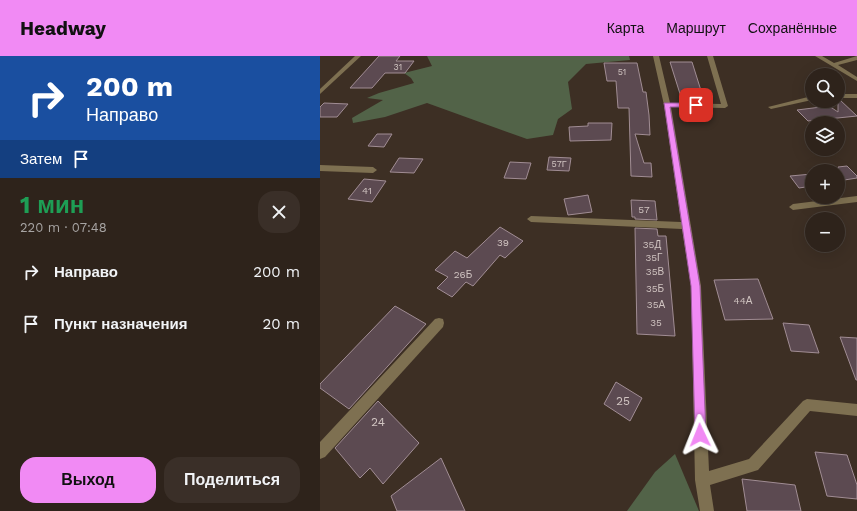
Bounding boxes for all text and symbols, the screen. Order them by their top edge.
text: Headway [20,17,106,40]
text: Карта [607,20,644,36]
text: Маршрут [666,20,726,36]
text: Сохранённые [748,20,837,36]
house number: 31 [394,62,402,72]
house number: 51 [618,67,626,77]
map controls [805,68,845,252]
button: search [805,68,845,108]
text: 200 m [86,70,173,103]
icon: right [20,72,72,124]
pin [679,88,713,122]
icon: arrive [685,94,707,116]
text: Направо [86,104,158,125]
button: layers [805,116,845,156]
icon: arrive [70,148,92,170]
text: Затем [20,150,62,168]
house number: 57Г [551,159,567,169]
button: + [805,164,845,204]
house number: 41 [362,185,372,196]
text: 1 мин [20,191,84,219]
button: close [258,191,300,233]
house number: 57 [638,204,650,215]
button: − [805,212,845,252]
text: 220 m · 07:48 [20,220,107,235]
house number: 39 [497,237,509,248]
house number: 35Д [643,239,661,250]
house number: 35Г [645,252,663,263]
icon: right [20,261,42,283]
text: Направо [54,263,118,281]
text: 200 m [253,263,300,281]
house number: 35В [646,266,664,277]
house number: 26Б [454,269,473,280]
house number: 35Б [646,283,665,294]
house number: 44А [734,295,753,306]
house number: 35А [647,299,665,310]
icon: arrive [20,313,42,335]
text: Пункт назначения [54,315,187,333]
text: 20 m [263,315,300,333]
house number: 35 [650,317,662,328]
house number: 25 [616,394,630,408]
position arrow [679,414,721,456]
house number: 24 [371,415,385,429]
button: Выход [20,457,156,503]
button: Поделиться [164,457,300,503]

